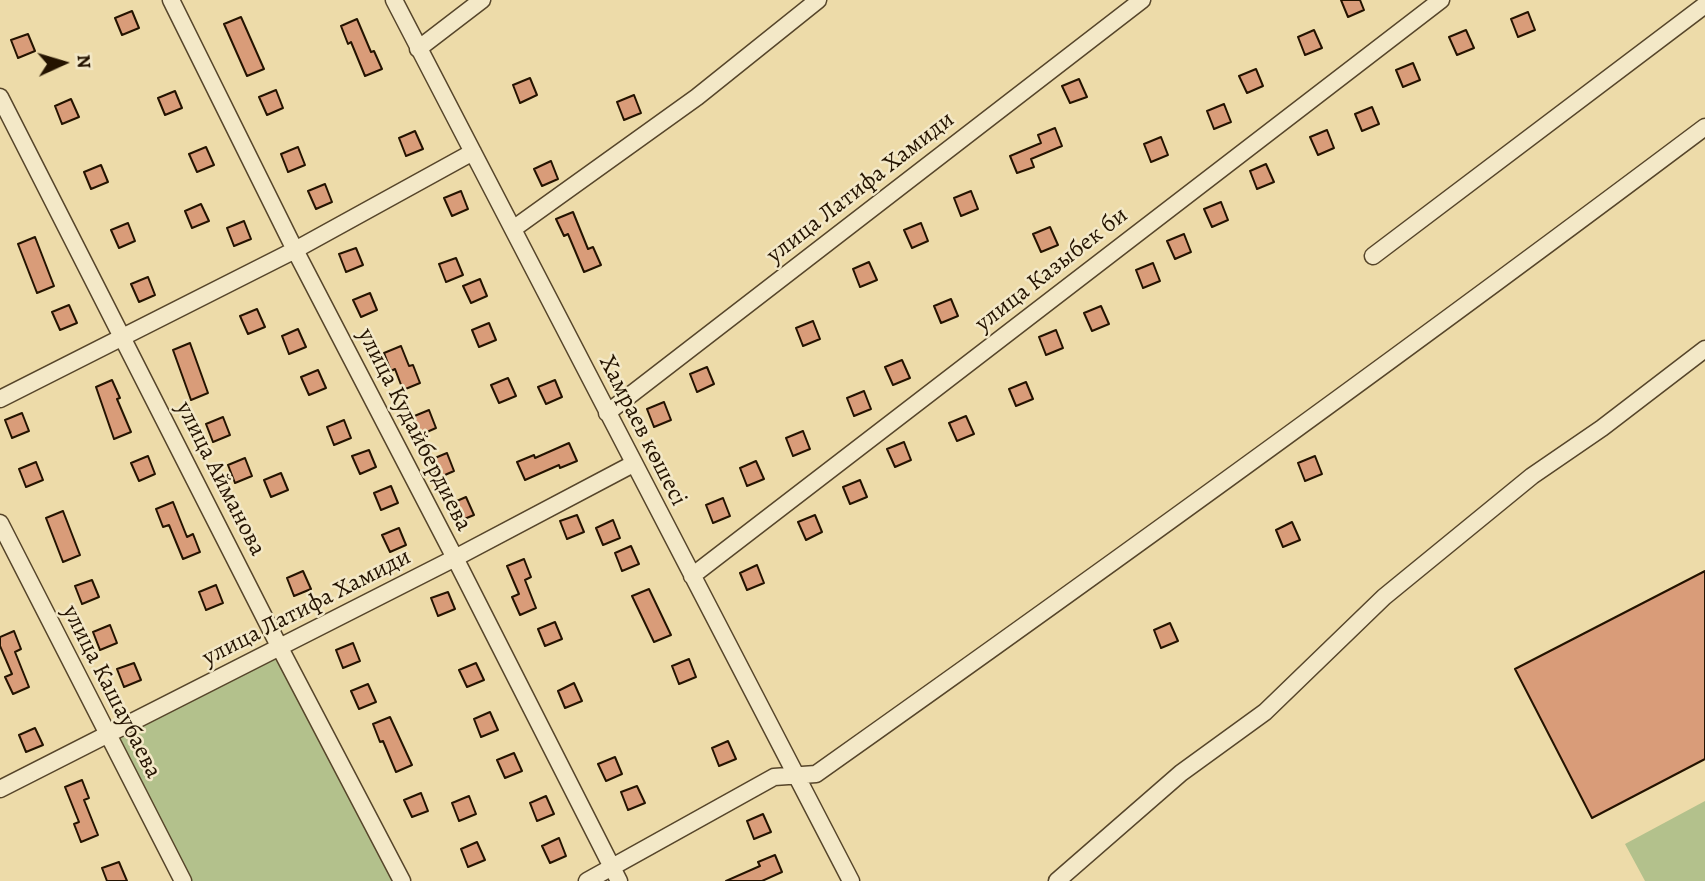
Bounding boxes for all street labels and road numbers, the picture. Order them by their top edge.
street label: улица Латифа Хамиди [762,106,960,270]
street label: улица Казыбек би [970,201,1134,339]
street label: улица Кудайбердиева [350,324,478,536]
street label: Хамраев көшесі [592,351,692,511]
street label: улица Айманова [169,397,271,561]
street label: улица Латифа Хамиди [198,543,416,673]
street label: улица Кашаубаева [55,601,167,783]

